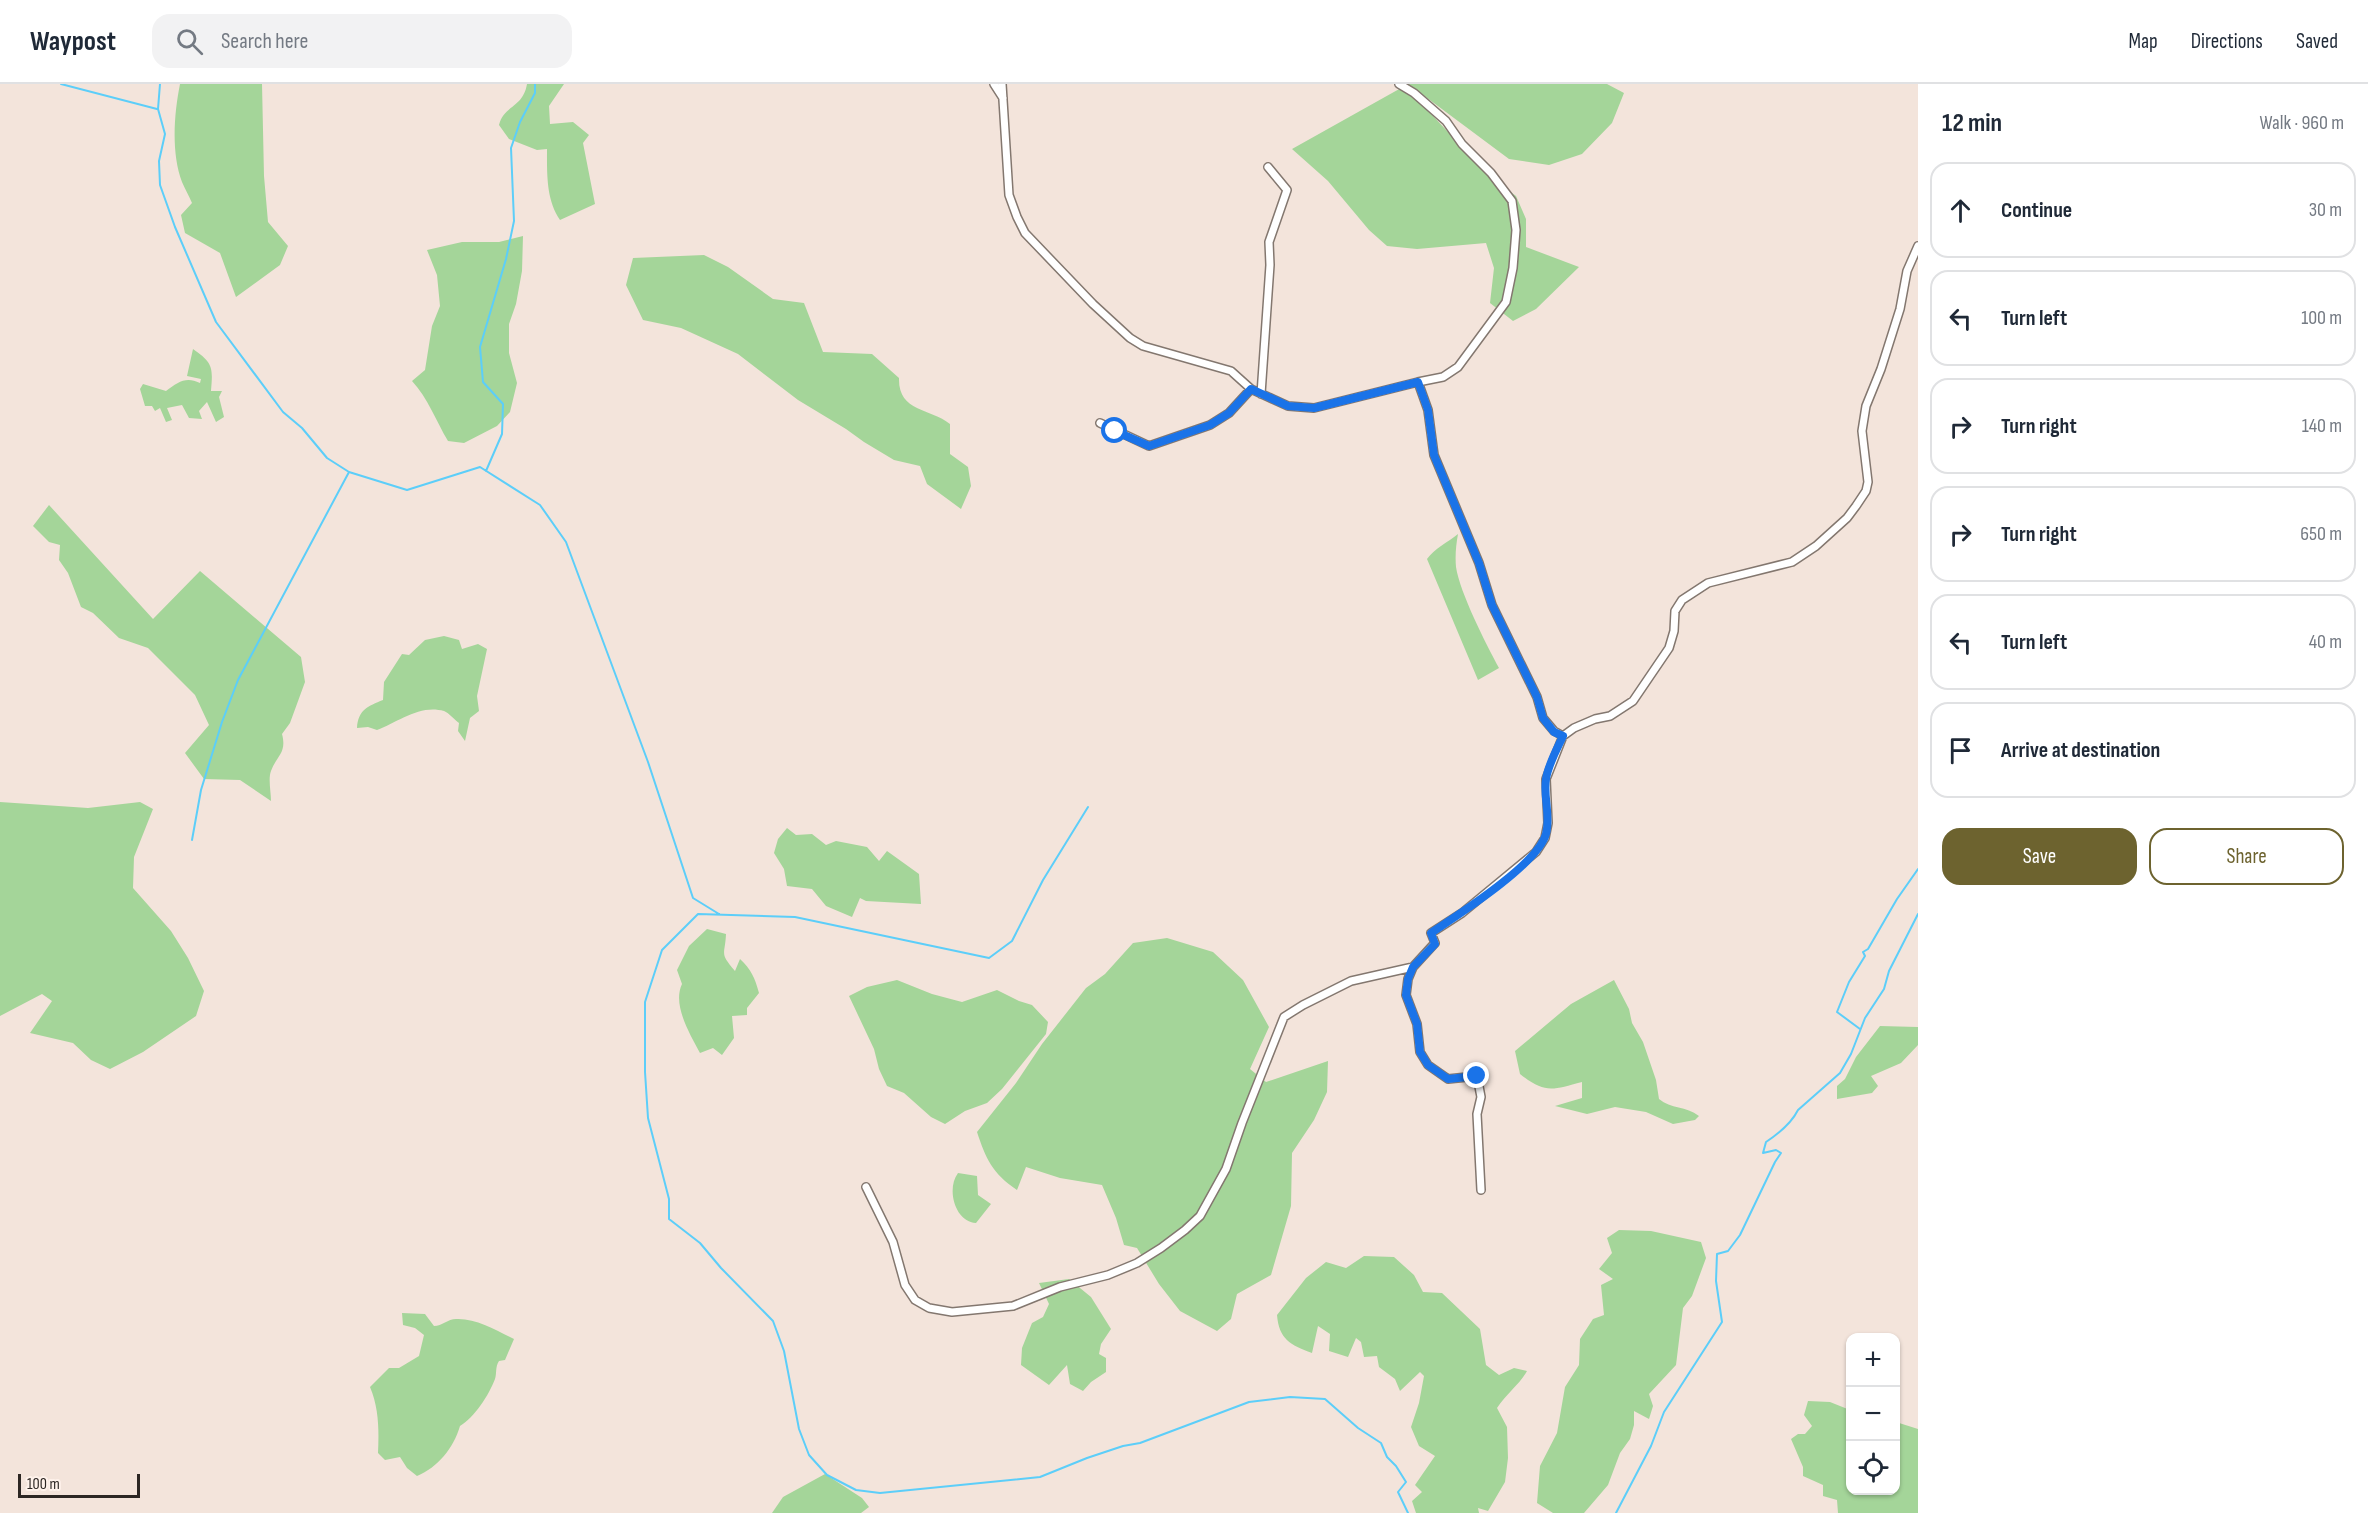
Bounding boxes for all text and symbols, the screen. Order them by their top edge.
search box [152,14,572,68]
text: Waypost [30,25,116,58]
icon: search [173,25,206,58]
text: Search here [221,28,308,55]
text: Map [2128,29,2158,54]
text: Directions [2191,29,2263,54]
text: Saved [2296,29,2338,54]
text: 12 min [1942,108,2002,139]
text: Walk · 960 m [2260,111,2344,135]
icon: ahead [1944,194,1977,227]
text: Continue [2001,197,2072,224]
text: 30 m [2309,198,2342,222]
icon: left [1944,302,1977,335]
text: Turn left [2001,305,2067,332]
text: 100 m [2301,306,2342,330]
icon: right [1944,410,1977,443]
text: Turn right [2001,413,2077,440]
text: 140 m [2302,414,2342,438]
route start [1101,417,1127,443]
icon: right [1944,518,1977,551]
text: Turn right [2001,521,2077,548]
text: 650 m [2300,522,2342,546]
icon: left [1944,626,1977,659]
text: Turn left [2001,629,2067,656]
text: 40 m [2309,630,2342,654]
icon: arrive [1944,734,1977,767]
text: Arrive at destination [2001,737,2160,764]
button: Save [1942,828,2137,885]
button: Share [2149,828,2344,885]
route end [1463,1062,1489,1088]
map controls [1846,1333,1900,1495]
button: + [1846,1333,1900,1387]
button: − [1846,1387,1900,1441]
button: locate [1846,1441,1900,1495]
scale bar [18,1471,140,1498]
text: 100 m [27,1475,60,1494]

